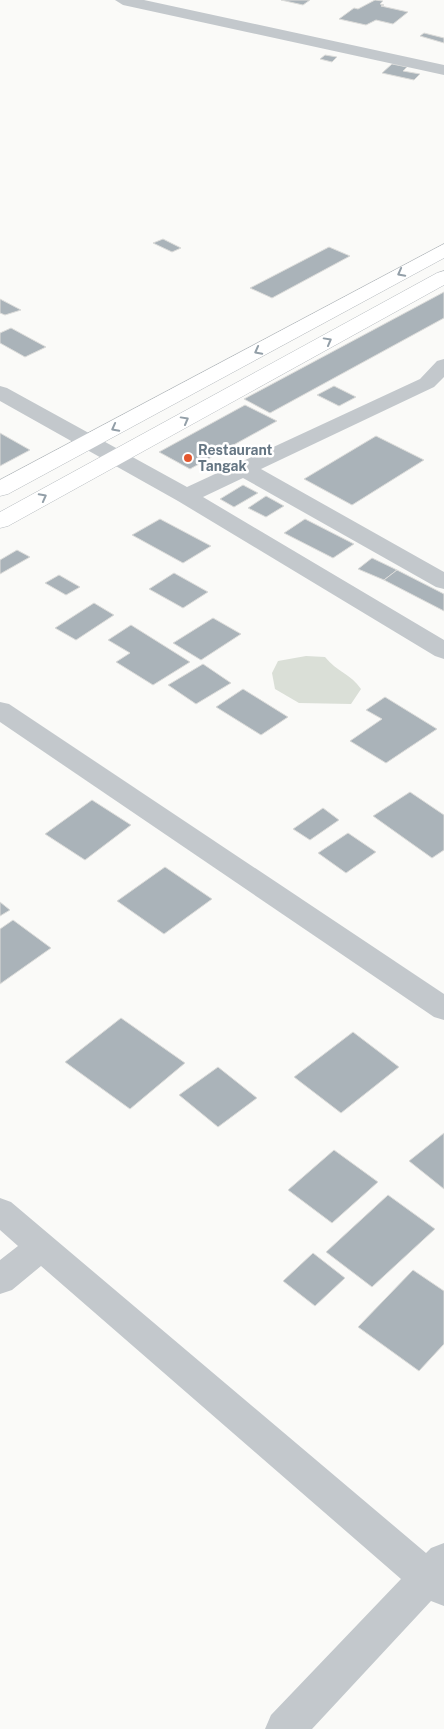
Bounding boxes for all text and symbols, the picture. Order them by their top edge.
one-way arrow [397,267,406,277]
one-way arrow [322,337,331,347]
one-way arrow [254,344,263,354]
one-way arrow [180,416,189,426]
one-way arrow [112,422,121,432]
place label: Restaurant Tangak [198,442,273,474]
marker: Restaurant Tangak [182,452,194,464]
one-way arrow [38,494,47,504]

